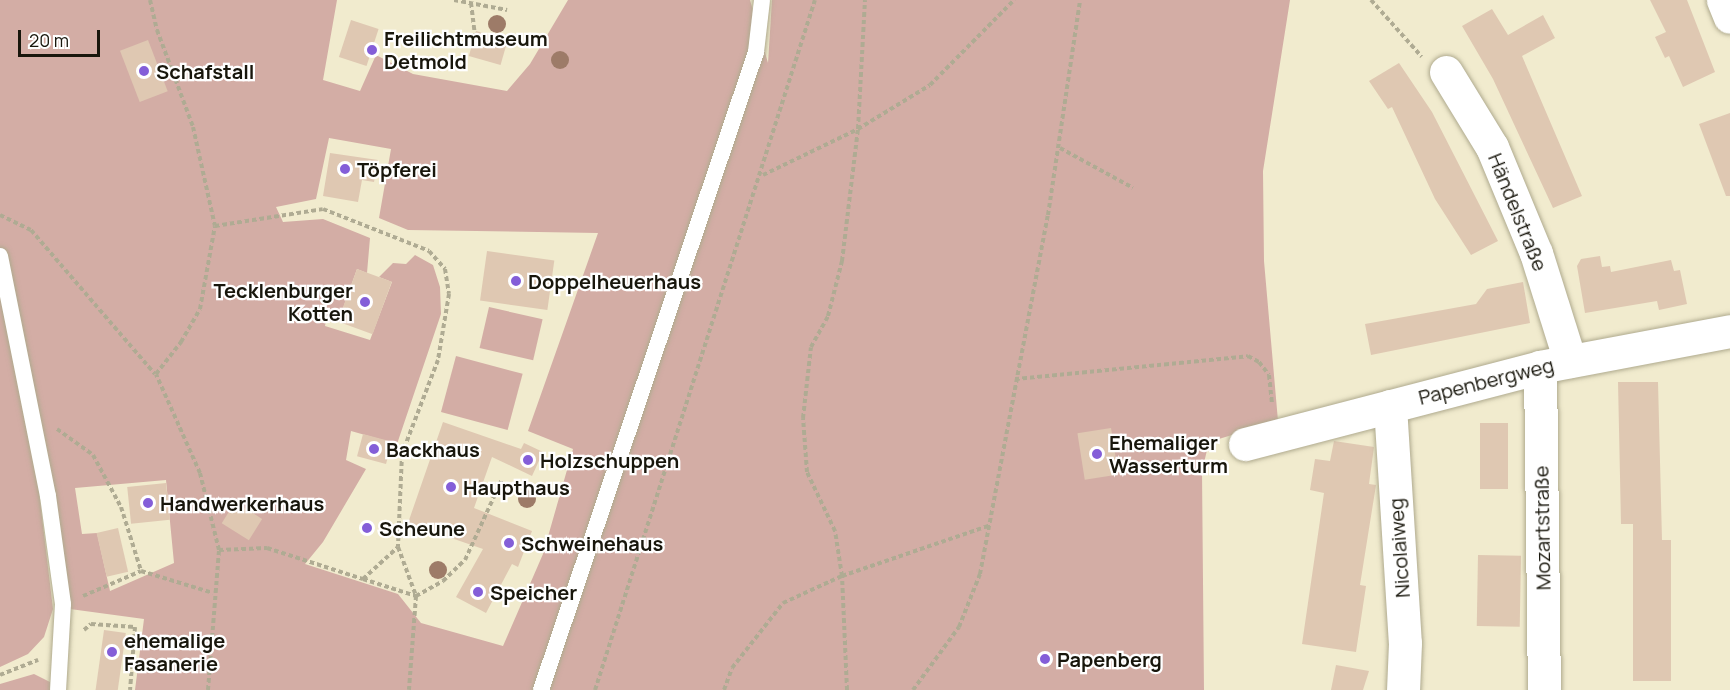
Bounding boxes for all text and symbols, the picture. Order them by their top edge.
scale bar [21,18,104,56]
place label: Freilichtmuseum Detmold [384,27,548,74]
text: 20 m [29,28,69,52]
marker: Freilichtmuseum Detmold [365,43,379,57]
place label: Schafstall [156,59,254,83]
marker: Schafstall [137,64,151,78]
street label: Händelstraße [1483,150,1553,274]
place label: Töpferei [357,157,437,181]
marker: Töpferei [338,162,352,176]
place label: Doppelheuerhaus [528,269,701,293]
marker: Doppelheuerhaus [509,274,523,288]
place label: Tecklenburger Kotten [214,278,353,325]
marker: Tecklenburger Kotten [358,295,372,309]
street label: Papenbergweg [1416,353,1556,409]
place label: Ehemaliger Wasserturm [1109,430,1228,477]
place label: Backhaus [386,437,480,461]
marker: Backhaus [367,442,381,456]
marker: Ehemaliger Wasserturm [1090,447,1104,461]
place label: Holzschuppen [540,448,679,472]
marker: Holzschuppen [521,453,535,467]
street label: Mozartstraße [1529,465,1555,591]
place label: Haupthaus [463,475,570,499]
marker: Haupthaus [444,480,458,494]
place label: Handwerkerhaus [160,491,324,515]
marker: Handwerkerhaus [141,496,155,510]
street label: Nicolaiweg [1384,497,1414,599]
place label: Scheune [379,516,465,540]
marker: Scheune [360,521,374,535]
place label: Schweinehaus [521,531,663,555]
marker: Schweinehaus [502,536,516,550]
place label: Speicher [490,580,577,604]
marker: Speicher [471,585,485,599]
place label: ehemalige Fasanerie [124,628,225,675]
marker: ehemalige Fasanerie [105,645,119,659]
place label: Papenberg [1057,647,1162,671]
marker: Papenberg [1038,652,1052,666]

